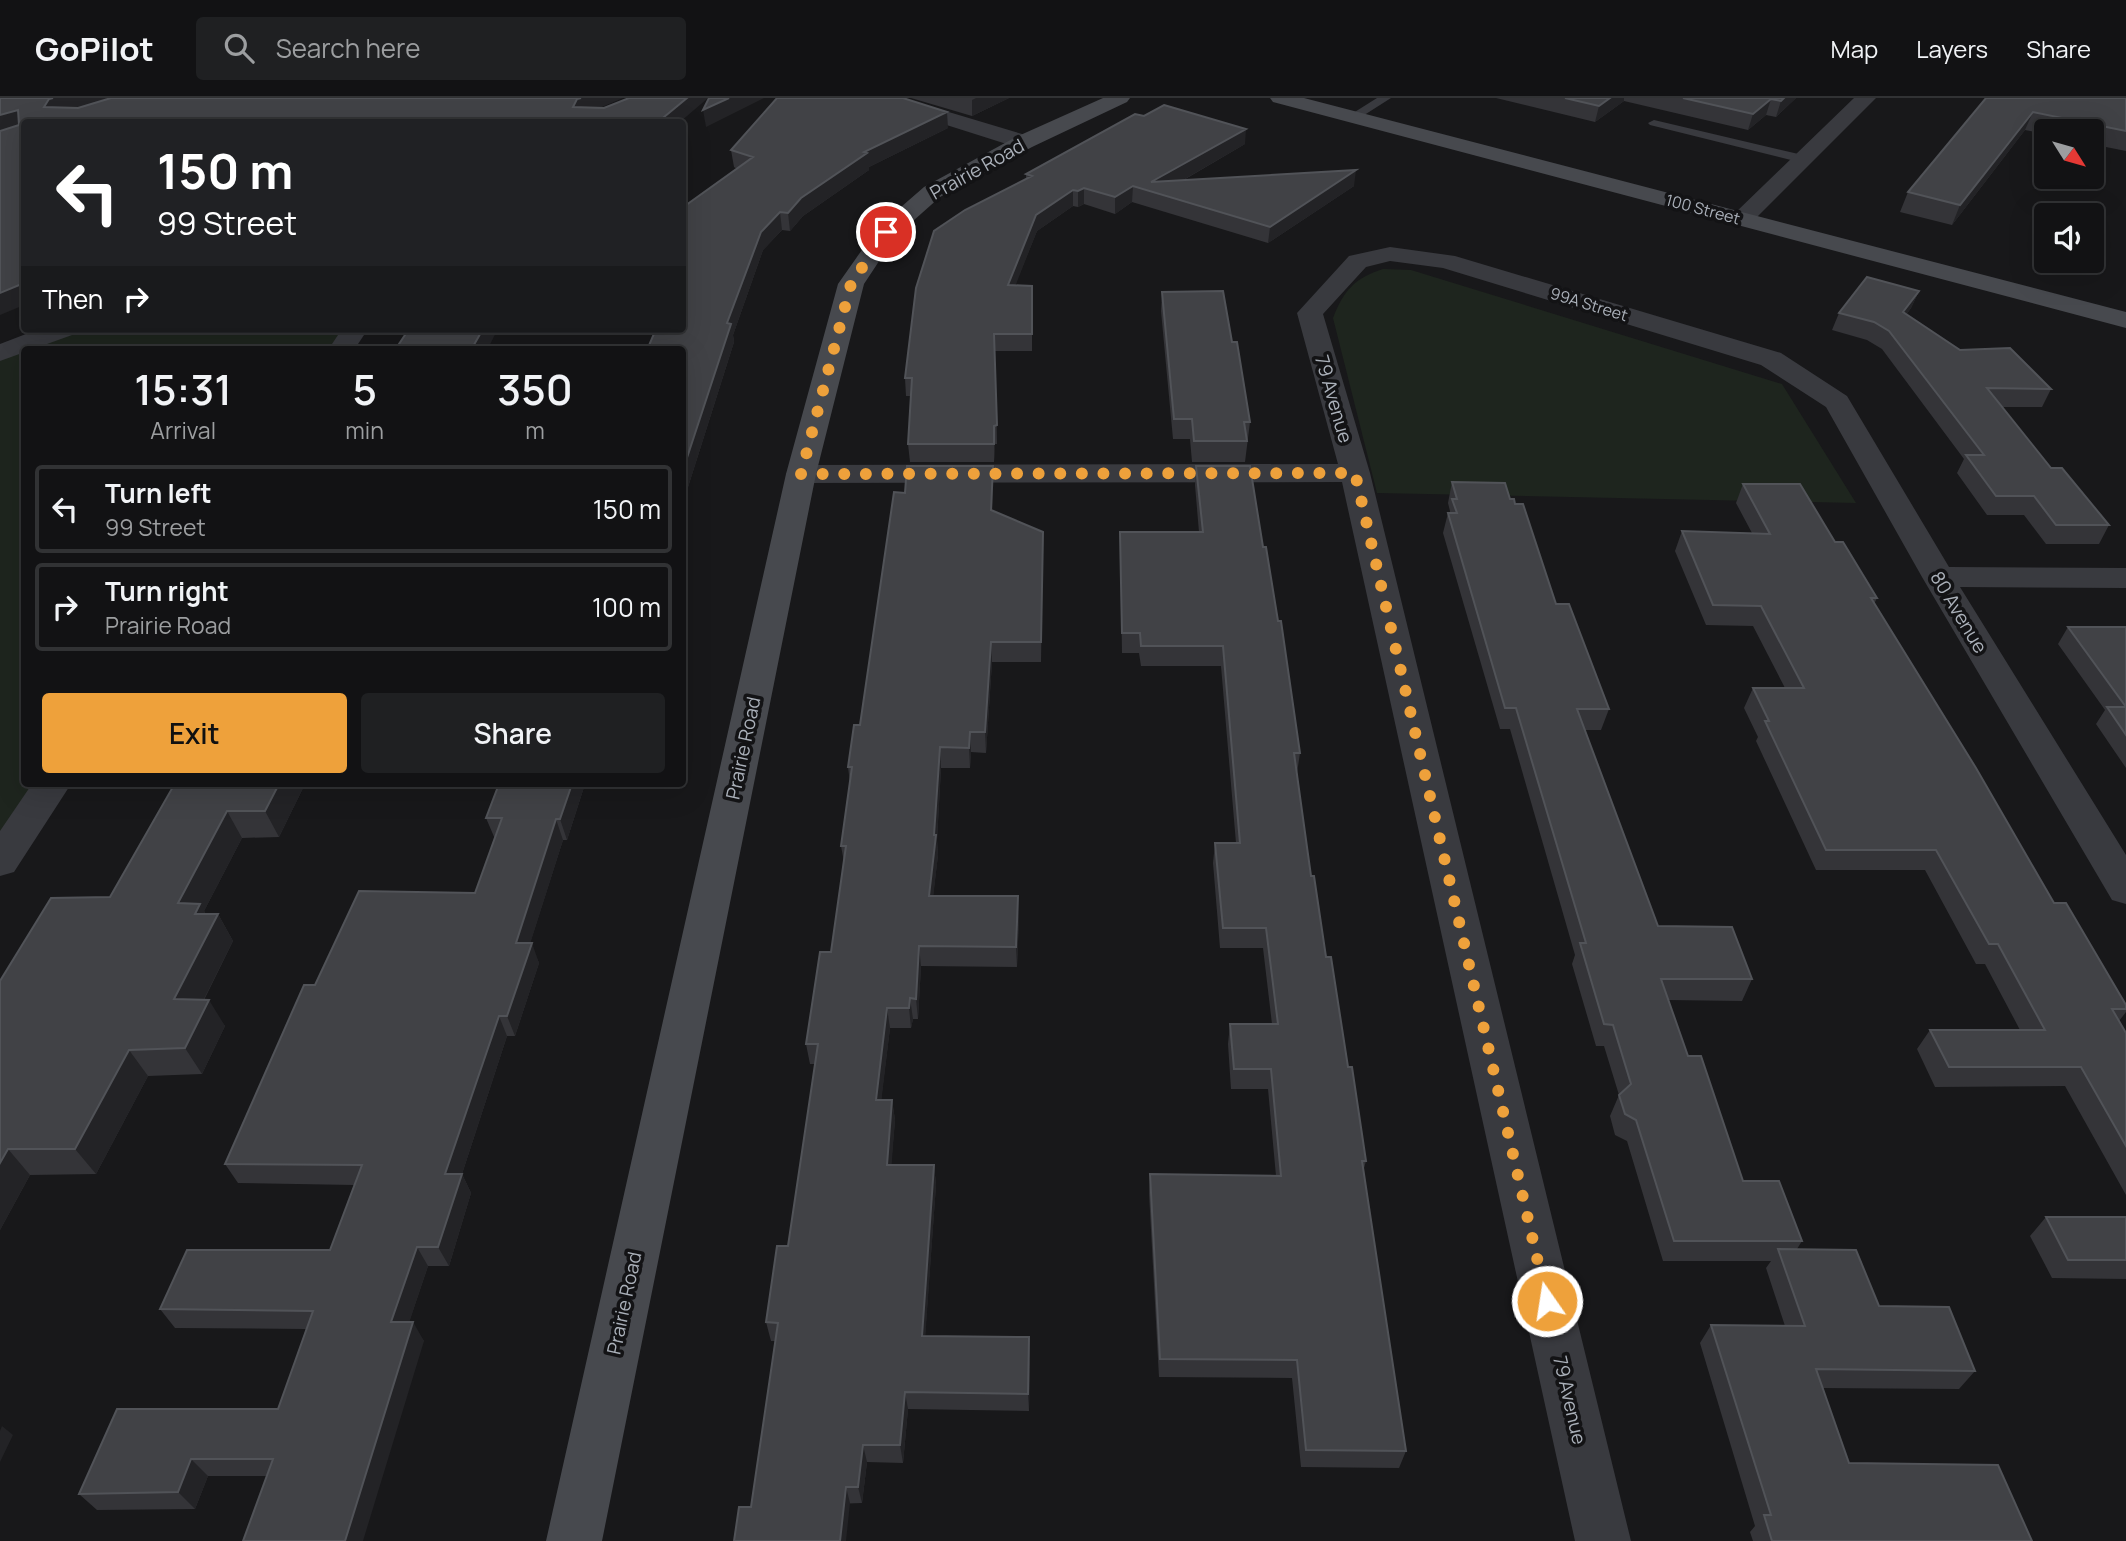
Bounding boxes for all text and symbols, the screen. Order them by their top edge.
search box [196,17,686,80]
text: GoPilot [35,26,154,71]
icon: search [220,29,258,67]
text: Search here [276,30,420,66]
text: Map [1831,32,1878,65]
text: Layers [1916,32,1988,65]
text: Share [2026,32,2091,65]
north arrow [2034,119,2104,189]
map controls [2034,119,2104,273]
street label: Prairie Road [925,132,1029,206]
text: 150 m [157,137,293,204]
icon: left [42,147,133,238]
street label: 100 Street [1663,189,1743,229]
text: 99 Street [157,201,297,245]
pin [856,202,916,262]
button: sound [2034,203,2104,273]
icon: arrive [867,213,905,251]
icon: right [117,280,155,318]
text: Then [42,281,103,317]
street label: 99A Street [1547,282,1631,326]
street label: 79 Avenue [1309,352,1359,446]
text: 15:31 [134,360,232,418]
text: 5 [352,360,377,418]
text: 350 [497,360,573,418]
text: Arrival [150,414,216,446]
text: min [345,414,384,446]
text: m [525,414,545,446]
text: Turn left [105,475,212,511]
icon: left [46,490,84,528]
text: 150 m [593,491,661,527]
text: 99 Street [105,511,206,543]
street label: 80 Avenue [1924,566,1994,658]
text: Turn right [105,573,229,609]
icon: right [46,588,84,626]
text: 100 m [592,589,661,625]
text: Prairie Road [105,609,231,641]
button: Exit [42,693,347,773]
button: Share [361,693,665,773]
street label: Prairie Road [719,694,767,802]
street label: Prairie Road [600,1249,648,1357]
position arrow [1510,1264,1584,1338]
street label: 79 Avenue [1547,1353,1593,1447]

